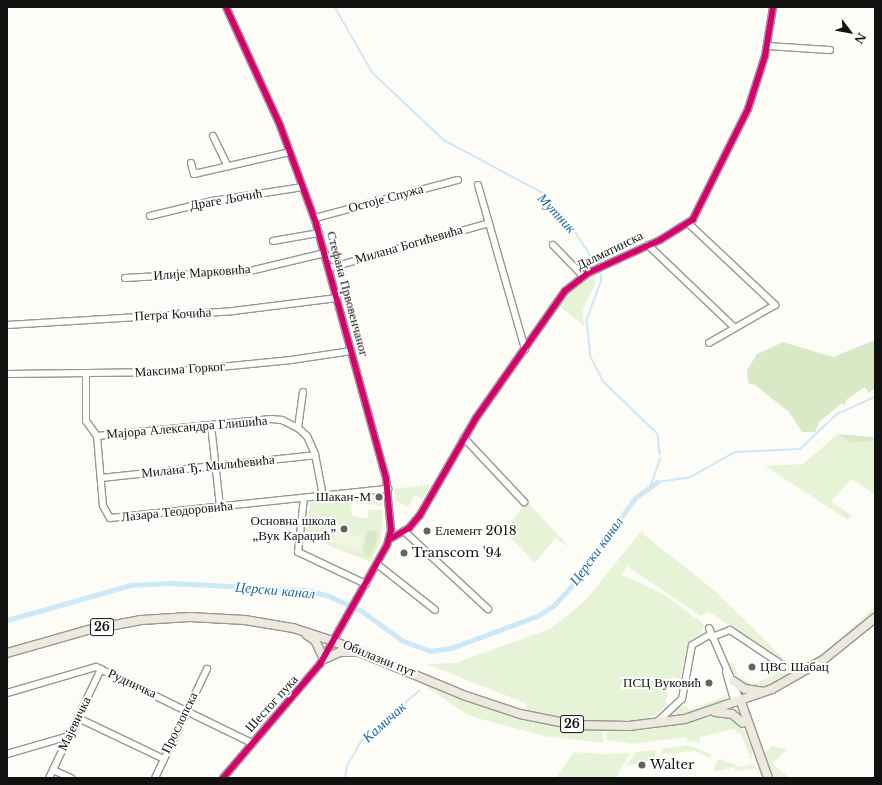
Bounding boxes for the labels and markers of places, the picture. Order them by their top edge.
place label: Шакан-М [316,489,371,505]
marker: Шакан-М [374,492,384,502]
place label: Основна школа „Вук Караџић” [251,514,336,545]
place label: Елемент 2018 [435,523,517,539]
marker: Основна школа „Вук Караџић” [339,524,349,534]
marker: Елемент 2018 [422,526,432,536]
place label: Transcom '94 [412,545,502,561]
marker: Transcom '94 [399,548,409,558]
place label: ЦВС Шабац [760,659,829,675]
marker: ЦВС Шабац [747,662,757,672]
place label: ПСЦ Вуковић [623,675,701,691]
marker: ПСЦ Вуковић [704,678,714,688]
place label: Walter [650,757,694,773]
marker: Walter [637,760,647,770]

